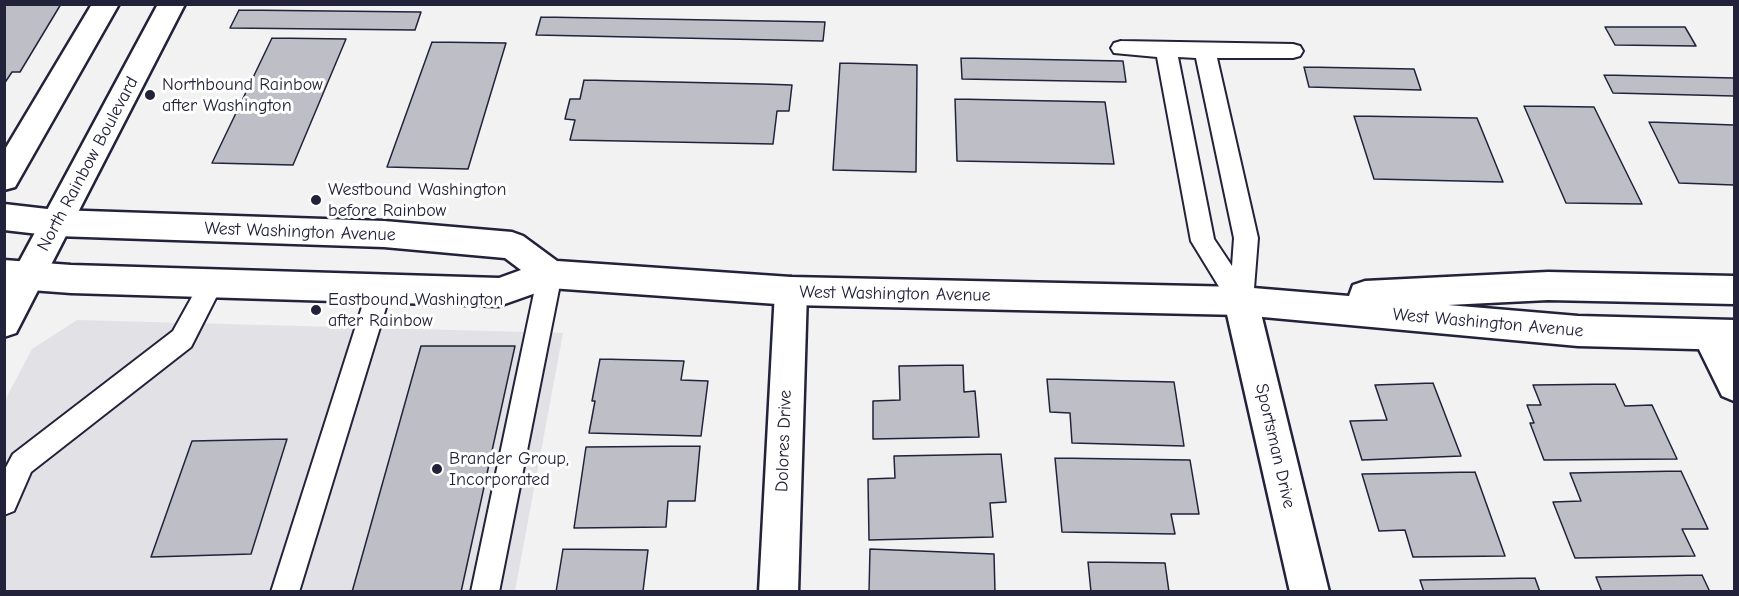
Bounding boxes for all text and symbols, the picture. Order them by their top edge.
street label: North Rainbow Boulevard [33,73,143,255]
place label: Northbound Rainbow after Washington [162,74,323,116]
marker: Northbound Rainbow after Washington [143,88,157,102]
place label: Westbound Washington before Rainbow [328,179,506,222]
marker: Westbound Washington before Rainbow [309,193,323,207]
street label: West Washington Avenue [204,218,396,246]
street label: West Washington Avenue [799,282,991,306]
place label: Eastbound Washington after Rainbow [328,289,503,332]
marker: Eastbound Washington after Rainbow [309,303,323,317]
street label: West Washington Avenue [1392,304,1584,342]
street label: Sportsman Drive [1250,381,1300,511]
street label: Dolores Drive [771,389,797,493]
place label: Brander Group, Incorporated [449,448,569,490]
marker: Brander Group, Incorporated [430,462,444,476]

